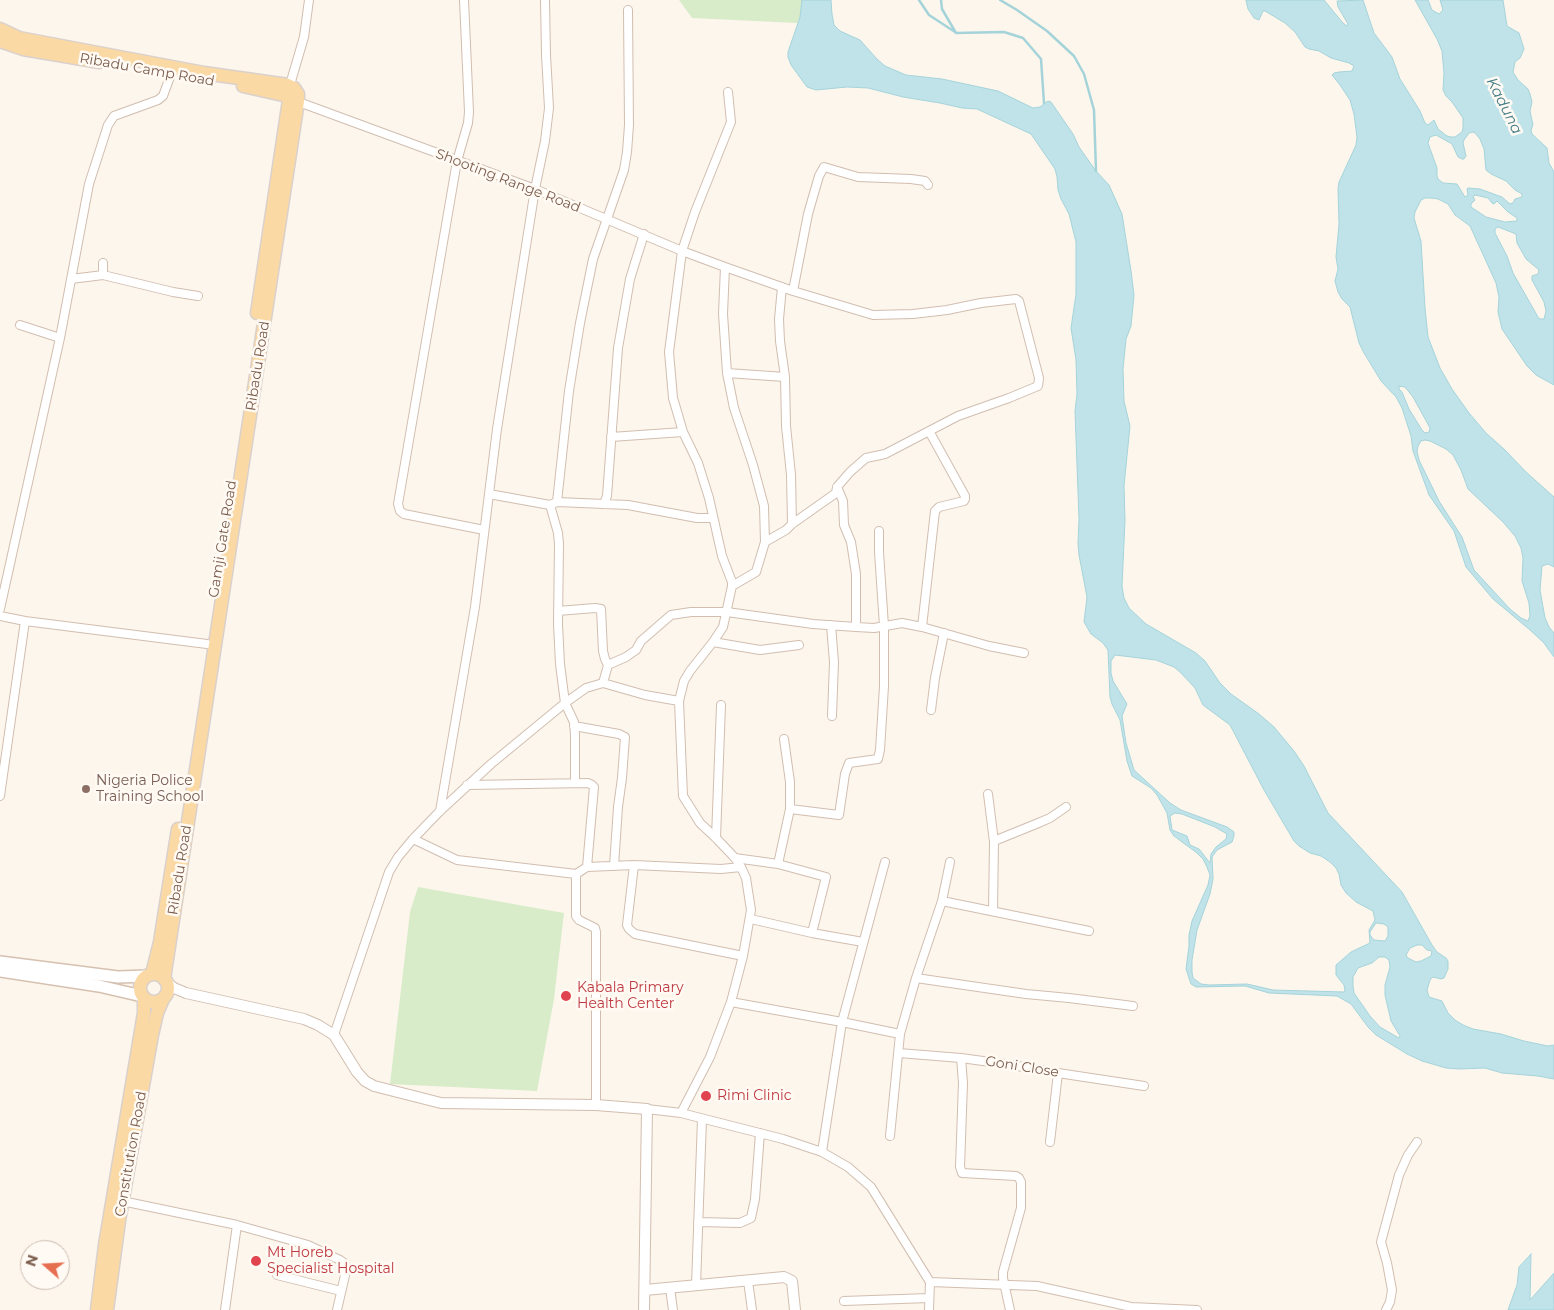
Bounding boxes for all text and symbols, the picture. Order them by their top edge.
street label: Ribadu Camp Road [78,50,216,90]
water label: Kaduna [1482,75,1526,137]
street label: Shooting Range Road [433,146,583,216]
street label: Ribadu Road [243,320,273,412]
street label: Gamji Gate Road [205,479,241,599]
place label: Nigeria Police Training School [96,773,204,806]
marker: Nigeria Police Training School [80,783,92,795]
street label: Ribadu Road [165,824,195,916]
place label: Kabala Primary Health Center [577,980,684,1012]
marker: Kabala Primary Health Center [559,989,573,1003]
street label: Goni Close [984,1053,1060,1081]
place label: Rimi Clinic [717,1088,792,1104]
marker: Rimi Clinic [699,1089,713,1103]
street label: Constitution Road [112,1090,150,1218]
north arrow [20,1240,70,1290]
place label: Mt Horeb Specialist Hospital [267,1245,395,1278]
text: N [21,1252,42,1269]
marker: Mt Horeb Specialist Hospital [249,1254,263,1268]

